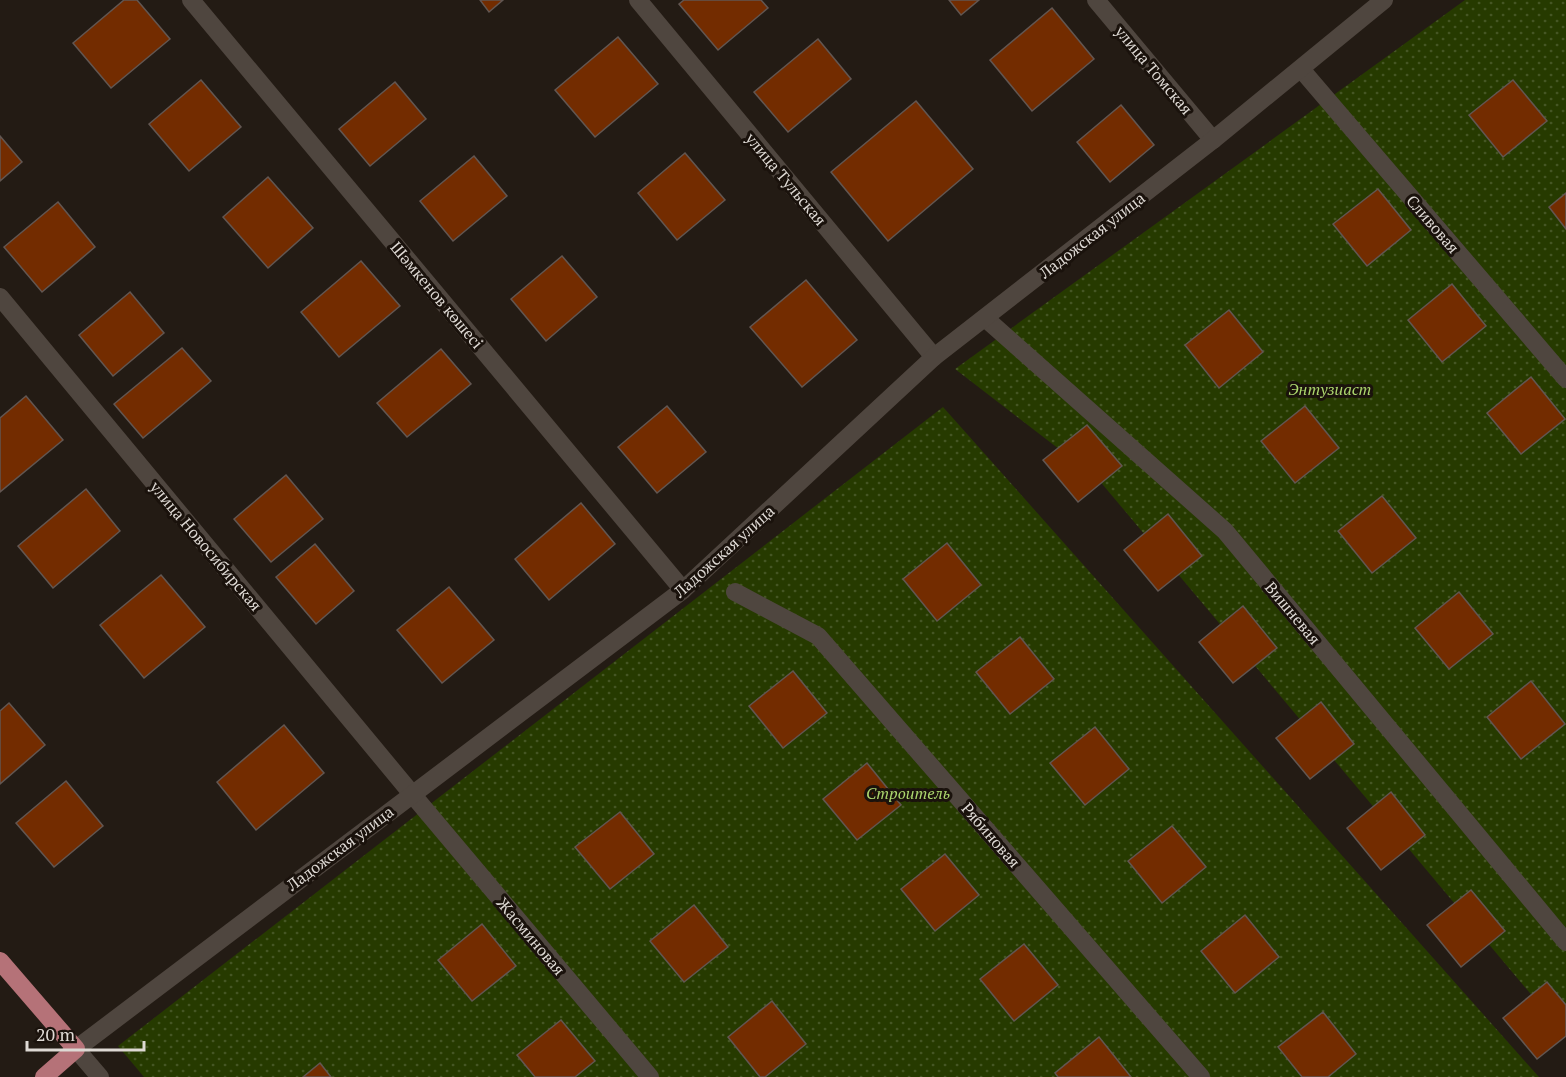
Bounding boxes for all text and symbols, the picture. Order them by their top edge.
street label: улица Томская [1110,20,1198,119]
street label: улица Тульская [740,127,831,230]
street label: Ладожская улица [1034,187,1149,284]
street label: Сливовая [1401,190,1465,258]
street label: Шәмкенов көшесі [386,237,488,353]
park label: Энтузиаст [1289,378,1371,400]
street label: улица Новосибирская [144,476,267,616]
street label: Ладожская улица [668,500,779,603]
street label: Вишневая [1260,577,1326,649]
park label: Строитель [866,782,950,804]
street label: Рябиновая [957,798,1025,872]
street label: Ладожская улица [281,801,398,896]
street label: Жасминовая [492,892,570,980]
scale bar [27,1014,144,1052]
text: 20 m [36,1022,76,1046]

